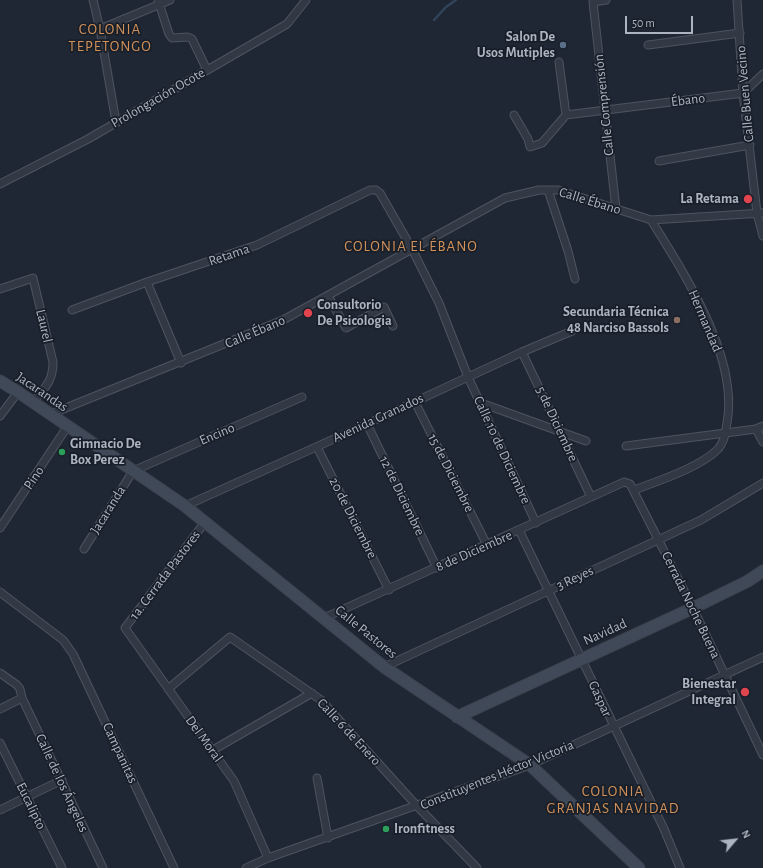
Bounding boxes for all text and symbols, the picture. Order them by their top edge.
scale bar [627,8,695,34]
text: 50 m [632,17,655,29]
district label: COLONIA TEPETONGO [68,20,152,55]
place label: Salon De Usos Mutiples [477,29,555,62]
marker: Salon De Usos Mutiples [558,40,568,50]
street label: Calle Buen Vecino [732,45,758,143]
street label: Calle Comprensión [590,53,618,157]
street label: Prolongación Ocote [108,64,208,132]
street label: Ébano [670,90,706,110]
street label: Calle Ébano [557,184,623,218]
place label: La Retama [680,191,739,207]
marker: La Retama [742,193,754,205]
district label: COLONIA EL ÉBANO [344,237,478,255]
street label: Retama [206,240,252,270]
street label: Hermandad [684,287,726,355]
place label: Consultorio De Psicologia [317,297,392,330]
place label: Secundaria Técnica 48 Narciso Bassols [563,304,669,336]
marker: Consultorio De Psicologia [302,307,314,319]
street label: Laurel [32,308,56,344]
street label: Calle Ébano [222,312,288,352]
marker: Secundaria Técnica 48 Narciso Bassols [672,315,682,325]
street label: Jacarandas [13,369,71,415]
street label: 5 de Diciembre [532,384,582,464]
street label: Avenida Granados [330,390,426,446]
street label: Calle 10 de Diciembre [470,394,534,506]
street label: Encino [197,419,237,449]
street label: 15 de Diciembre [424,431,478,515]
place label: Gimnacio De Box Perez [70,436,141,468]
marker: Gimnacio De Box Perez [57,447,67,457]
street label: 12 de Diciembre [376,453,428,539]
street label: Pino [20,463,48,493]
street label: 20 de Diciembre [325,475,381,561]
street label: Jacaranda [87,483,129,537]
street label: 1a. Cerrada Pastores [126,527,204,623]
street label: 8 de Diciembre [433,527,515,575]
street label: Cerrada Noche Buena [658,549,724,661]
street label: 3 Reyes [554,562,596,594]
street label: Calle Pastores [332,602,400,662]
street label: Navidad [581,615,629,649]
place label: Bienestar Integral [682,676,736,708]
street label: Gaspar [584,678,616,720]
marker: Bienestar Integral [739,686,751,698]
street label: Calle 6 de Enero [314,695,384,769]
street label: Del Moral [182,713,226,765]
street label: Campanitas [99,720,141,786]
street label: Calle de los Ángeles [32,731,92,835]
street label: Constituyentes Héctor Victoria [418,736,576,814]
street label: Eucalipto [12,780,50,832]
district label: COLONIA GRANJAS NAVIDAD [546,782,680,817]
north arrow [715,820,755,860]
place label: Ironfitness [394,821,455,837]
marker: Ironfitness [381,824,391,834]
text: N [739,828,753,840]

